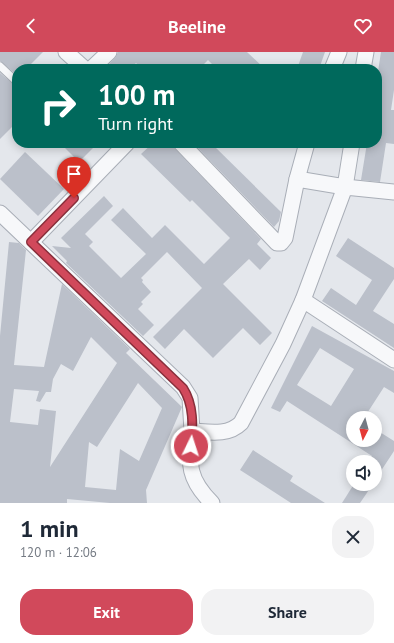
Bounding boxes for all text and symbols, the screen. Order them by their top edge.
icon: back [20,15,42,37]
text: Beeline [168,15,226,38]
icon: heart [352,15,374,37]
text: 100 m [98,76,175,113]
icon: right [32,80,84,132]
text: Turn right [98,112,173,135]
pin [57,157,91,198]
icon: arrive [63,163,85,185]
north arrow [346,411,382,447]
map controls [346,411,382,491]
position arrow [170,425,212,467]
button: sound [346,455,382,491]
text: 1 min [20,513,79,544]
button: close [332,516,374,558]
text: 120 m · 12:06 [20,544,97,561]
button: Exit [20,589,193,635]
button: Share [201,589,374,635]

